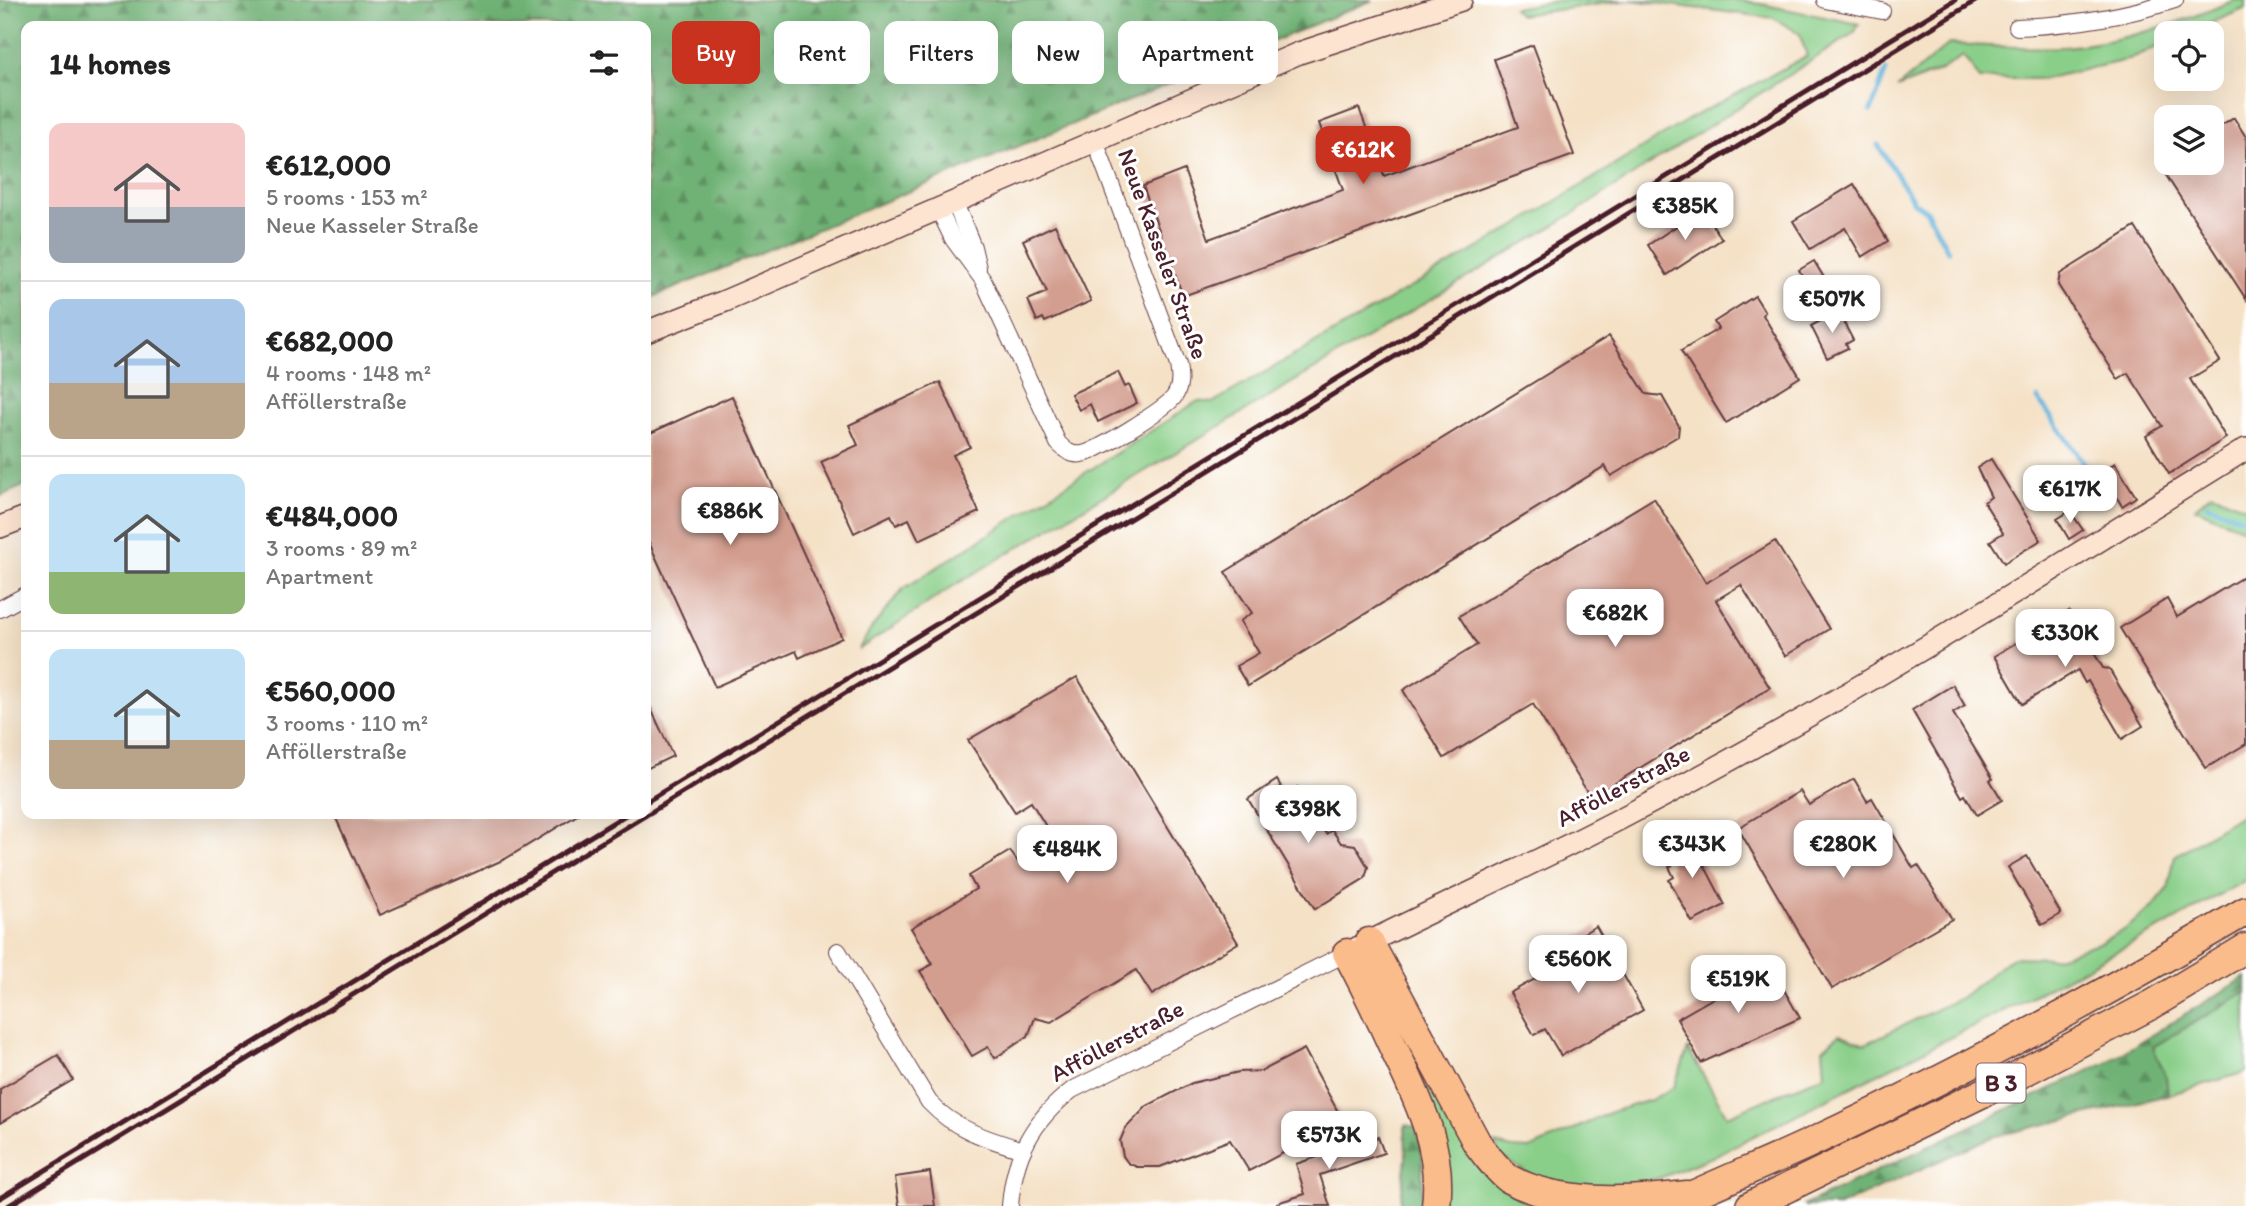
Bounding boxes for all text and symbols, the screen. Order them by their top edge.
chip: Buy [672,21,760,84]
chip: Rent [774,21,870,84]
chip: Filters [884,21,998,84]
chip: New [1012,21,1104,84]
chip: Apartment [1118,21,1278,84]
map controls [2154,21,2224,175]
button: locate [2154,21,2224,91]
icon: filters [585,44,623,82]
text: 14 homes [49,45,171,82]
button: layers [2154,105,2224,175]
pin: €612K [1314,127,1412,186]
text: €612K [1332,135,1394,163]
street label: Neue Kasseler Straße [1112,145,1215,363]
text: €612,000 [266,146,391,183]
icon: home [105,151,189,235]
pin: €385K [1636,182,1734,242]
text: 5 rooms · 153 m² [266,183,428,211]
text: €385K [1652,191,1718,219]
text: Neue Kasseler Straße [266,211,479,239]
pin: €507K [1783,276,1881,335]
text: €507K [1799,284,1865,312]
text: €682,000 [266,322,394,359]
icon: home [105,327,189,411]
text: 4 rooms · 148 m² [266,359,431,387]
text: Afföllerstraße [266,387,407,415]
pin: €617K [2021,466,2119,525]
text: €617K [2039,474,2101,502]
pin: €886K [681,488,779,547]
text: €886K [697,496,763,524]
text: €484,000 [266,497,398,534]
icon: home [105,502,189,586]
text: 3 rooms · 89 m² [266,534,417,562]
text: Apartment [266,562,373,590]
pin: €682K [1566,590,1664,649]
text: €682K [1583,598,1647,626]
pin: €330K [2016,610,2114,669]
text: €330K [2031,618,2099,646]
text: €560,000 [266,672,396,709]
icon: home [105,677,189,761]
text: 3 rooms · 110 m² [266,709,428,737]
text: Afföllerstraße [266,737,407,765]
street label: Afföllerstraße [1551,738,1694,833]
pin: €398K [1259,786,1357,845]
text: €398K [1276,794,1341,822]
pin: €343K [1643,820,1741,880]
pin: €280K [1794,820,1892,880]
pin: €484K [1018,826,1116,885]
text: €343K [1659,829,1725,857]
text: €280K [1810,829,1876,857]
text: €484K [1033,834,1101,862]
pin: €560K [1529,936,1627,995]
text: €560K [1545,944,1611,972]
pin: €519K [1689,956,1787,1015]
text: €519K [1707,964,1769,992]
street label: Afföllerstraße [1045,993,1188,1088]
road number: B 3 [1976,1064,2025,1102]
pin: €573K [1280,1112,1378,1171]
text: €573K [1297,1120,1361,1148]

